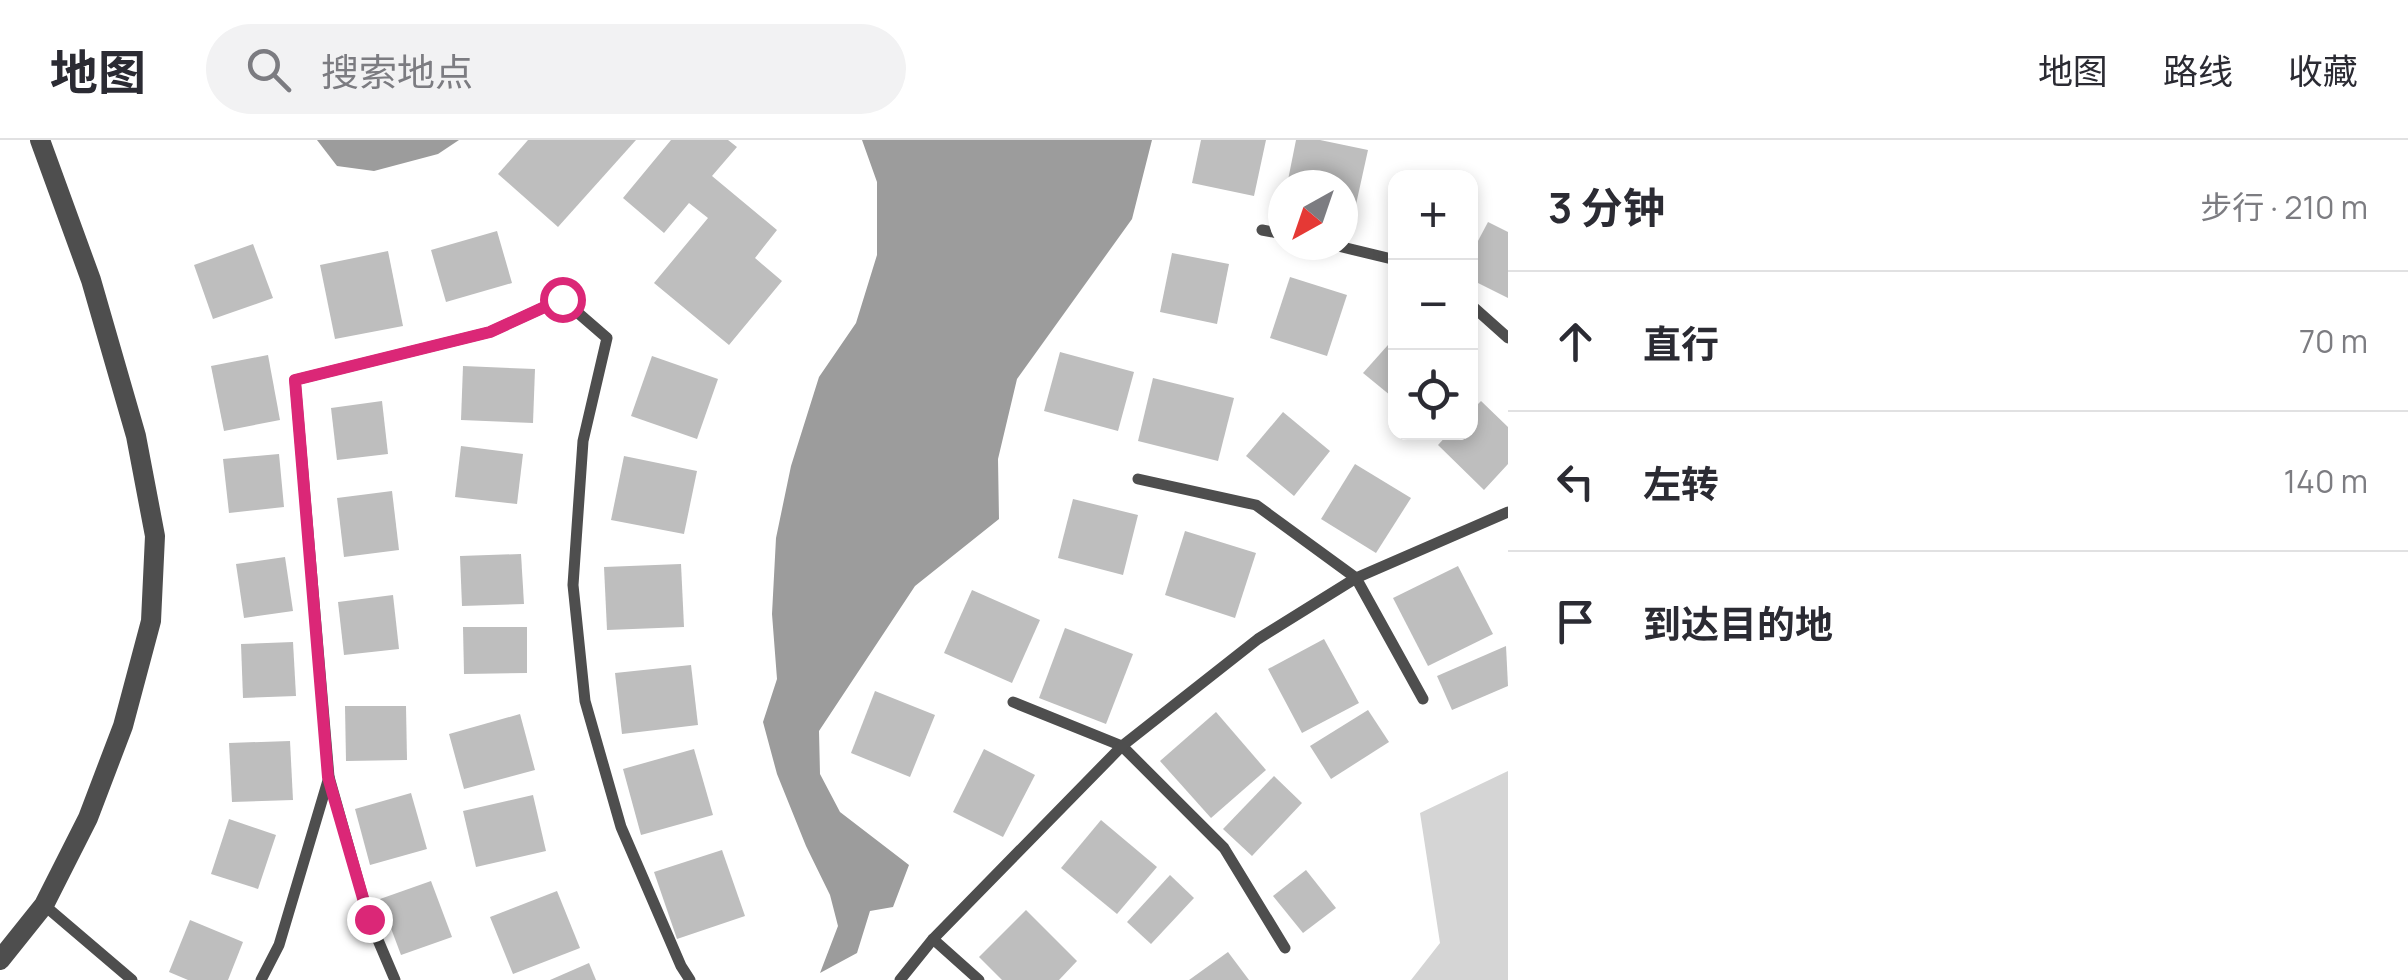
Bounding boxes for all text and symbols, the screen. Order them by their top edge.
search box [206,24,906,114]
text: 地图 [50,39,146,104]
icon: search [241,42,296,97]
text: 搜索地点 [321,45,473,97]
text: 地图 [2038,47,2108,95]
text: 路线 [2163,47,2233,95]
text: 收藏 [2288,47,2358,95]
north arrow [1268,170,1358,260]
map controls [1388,170,1478,440]
button: + [1388,170,1478,260]
text: 3 分钟 [1548,178,1665,236]
text: 步行 · 210 m [2200,185,2368,229]
button: − [1388,260,1478,350]
route start [540,277,586,323]
icon: ahead [1548,314,1603,369]
text: 直行 [1643,317,1719,369]
text: 70 m [2299,319,2368,363]
button: locate [1388,350,1478,440]
icon: left [1548,454,1603,509]
text: 左转 [1643,457,1719,509]
text: 140 m [2284,459,2368,503]
icon: arrive [1548,594,1603,649]
text: 到达目的地 [1643,597,1833,649]
route end [347,897,393,943]

